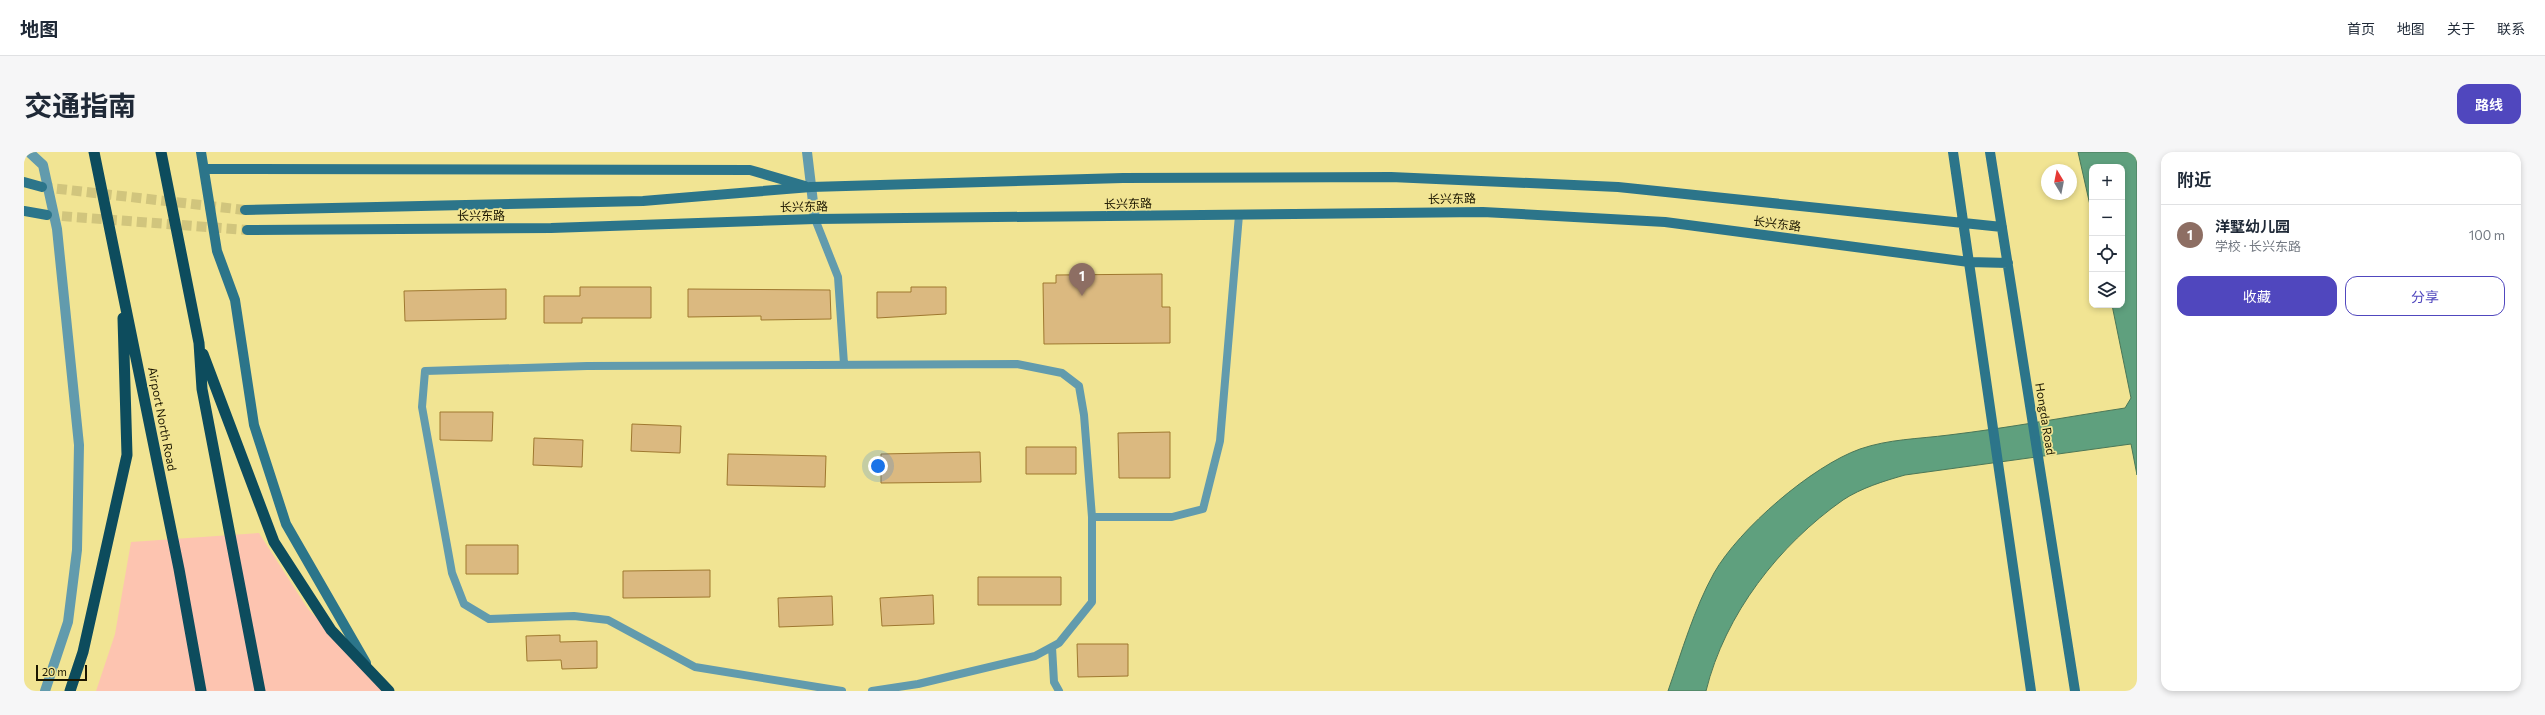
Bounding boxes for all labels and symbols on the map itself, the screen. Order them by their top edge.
north arrow [2041,164,2077,200]
street label: 长兴东路 [1428,191,1476,205]
street label: 长兴东路 [1104,196,1152,210]
street label: 长兴东路 [780,199,828,213]
street label: 长兴东路 [457,208,505,222]
street label: 长兴东路 [1752,213,1802,233]
pin: 1 [1069,263,1095,296]
street label: Airport North Road [146,366,180,472]
street label: Hongda Road [2033,382,2059,456]
your location [868,456,888,476]
scale bar [36,663,87,682]

